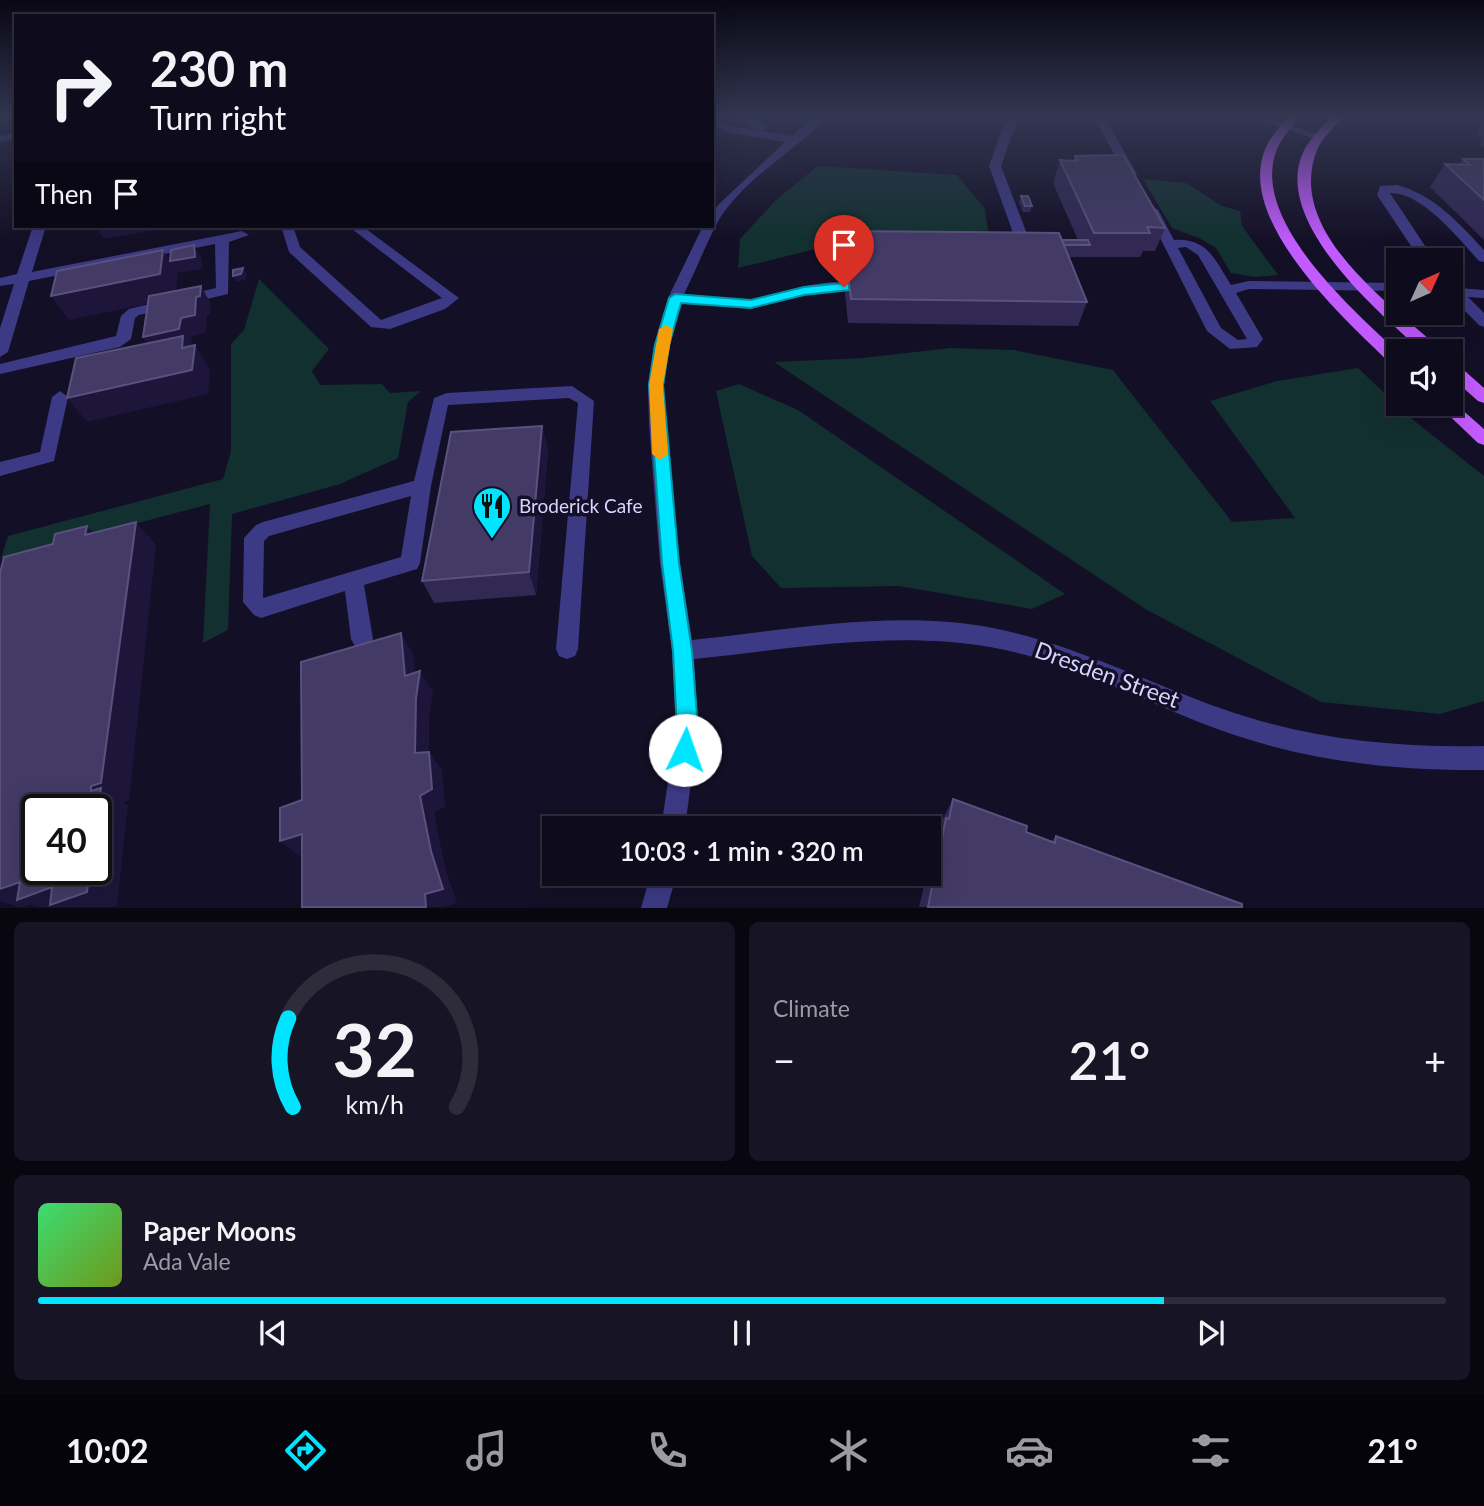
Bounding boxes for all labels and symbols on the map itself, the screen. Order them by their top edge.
pin [814,215,874,287]
north arrow [1386,248,1463,326]
restaurant icon: Broderick Cafe [471,485,513,540]
place label: Broderick Cafe [519,494,642,517]
street label: Dresden Street [1031,635,1184,713]
position arrow [648,713,722,787]
speed limit sign: 40 [21,794,112,885]

